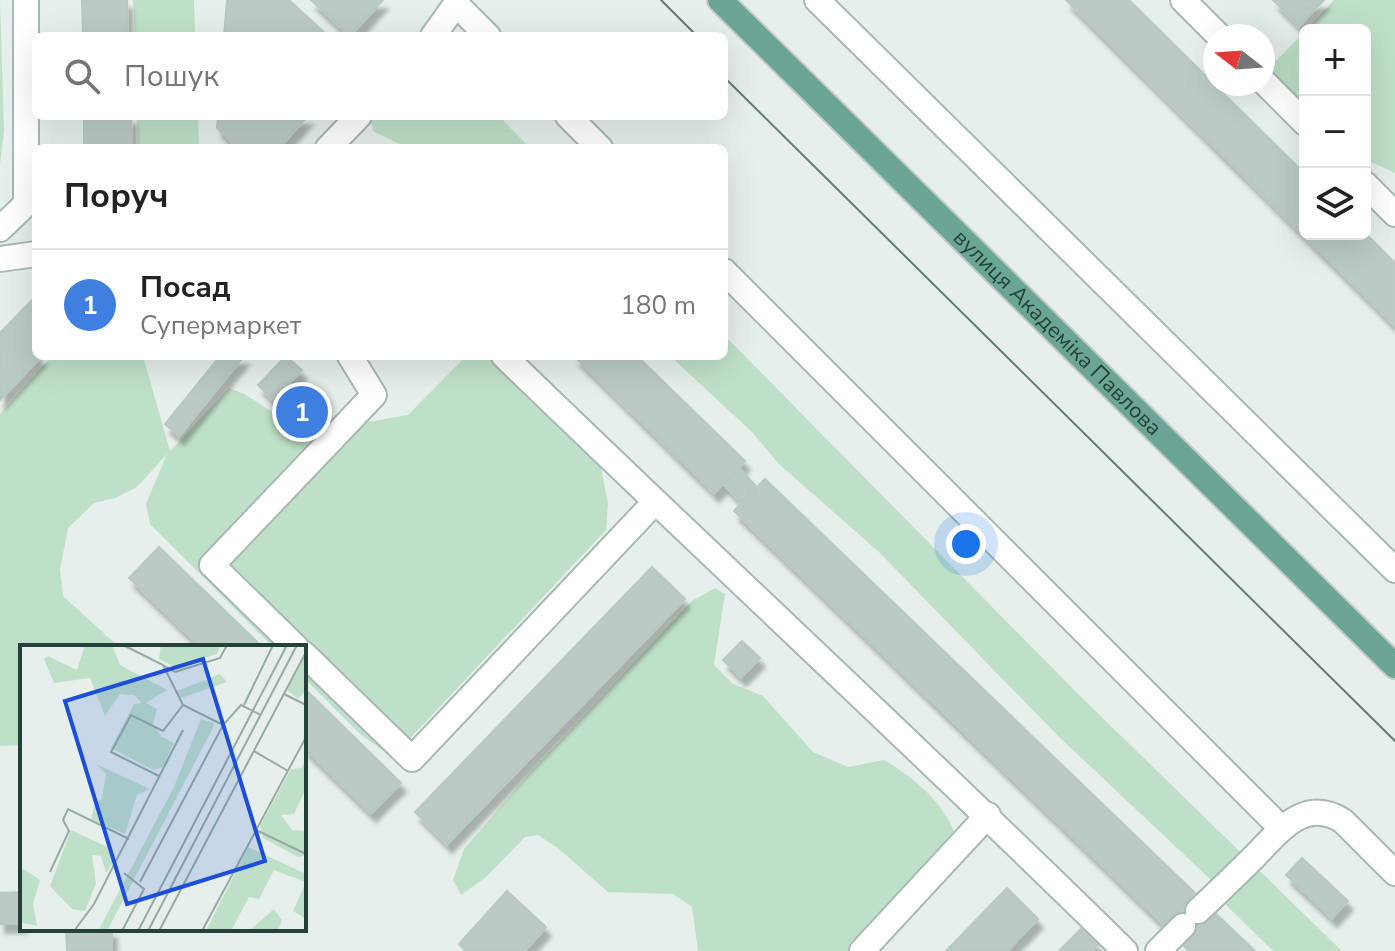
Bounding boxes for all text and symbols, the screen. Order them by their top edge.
north arrow [1203,24,1275,96]
map controls [1299,24,1371,240]
button: + [1299,24,1371,96]
search box [32,32,728,120]
icon: search [60,54,104,98]
text: Пошук [124,56,219,97]
button: − [1299,96,1371,168]
button: layers [1299,168,1371,240]
text: Поруч [64,173,169,219]
street label: вулиця Академіка Павлова [947,223,1168,443]
text: Посад [140,267,231,308]
text: 1 [82,288,98,323]
text: 180 m [620,288,696,323]
text: Супермаркет [140,308,301,343]
pin: 1 [276,382,328,442]
your location [946,524,986,564]
inset map [20,645,306,931]

